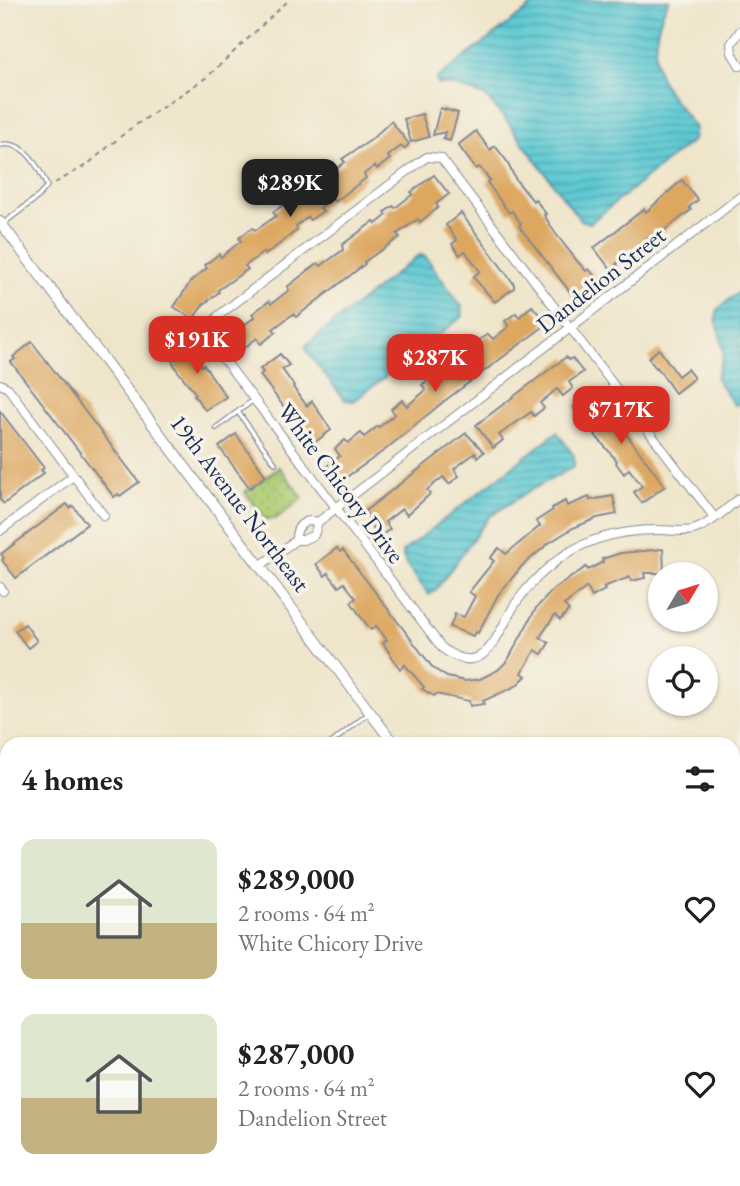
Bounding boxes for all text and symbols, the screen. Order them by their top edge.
pin: $289K [241,160,339,219]
text: $289K [258,167,322,197]
street label: Dandelion Street [530,219,672,340]
pin: $191K [148,316,246,376]
text: $191K [165,324,229,354]
pin: $287K [386,334,484,394]
text: $287K [403,342,467,372]
pin: $717K [572,386,670,446]
text: $717K [589,394,653,424]
street label: White Chicory Drive [271,396,412,569]
street label: 19th Avenue Northeast [163,408,318,598]
north arrow [648,562,718,632]
map controls [648,562,718,716]
button: locate [648,646,718,716]
text: 4 homes [21,760,123,799]
icon: filters [681,760,719,798]
text: $289,000 [238,859,354,898]
icon: home [77,867,161,951]
icon: heart [681,890,719,928]
text: 2 rooms · 64 m² [238,898,375,928]
text: White Chicory Drive [238,928,423,958]
text: $287,000 [238,1034,354,1073]
icon: home [77,1042,161,1126]
icon: heart [681,1065,719,1103]
text: 2 rooms · 64 m² [238,1073,375,1103]
text: Dandelion Street [238,1103,387,1133]

